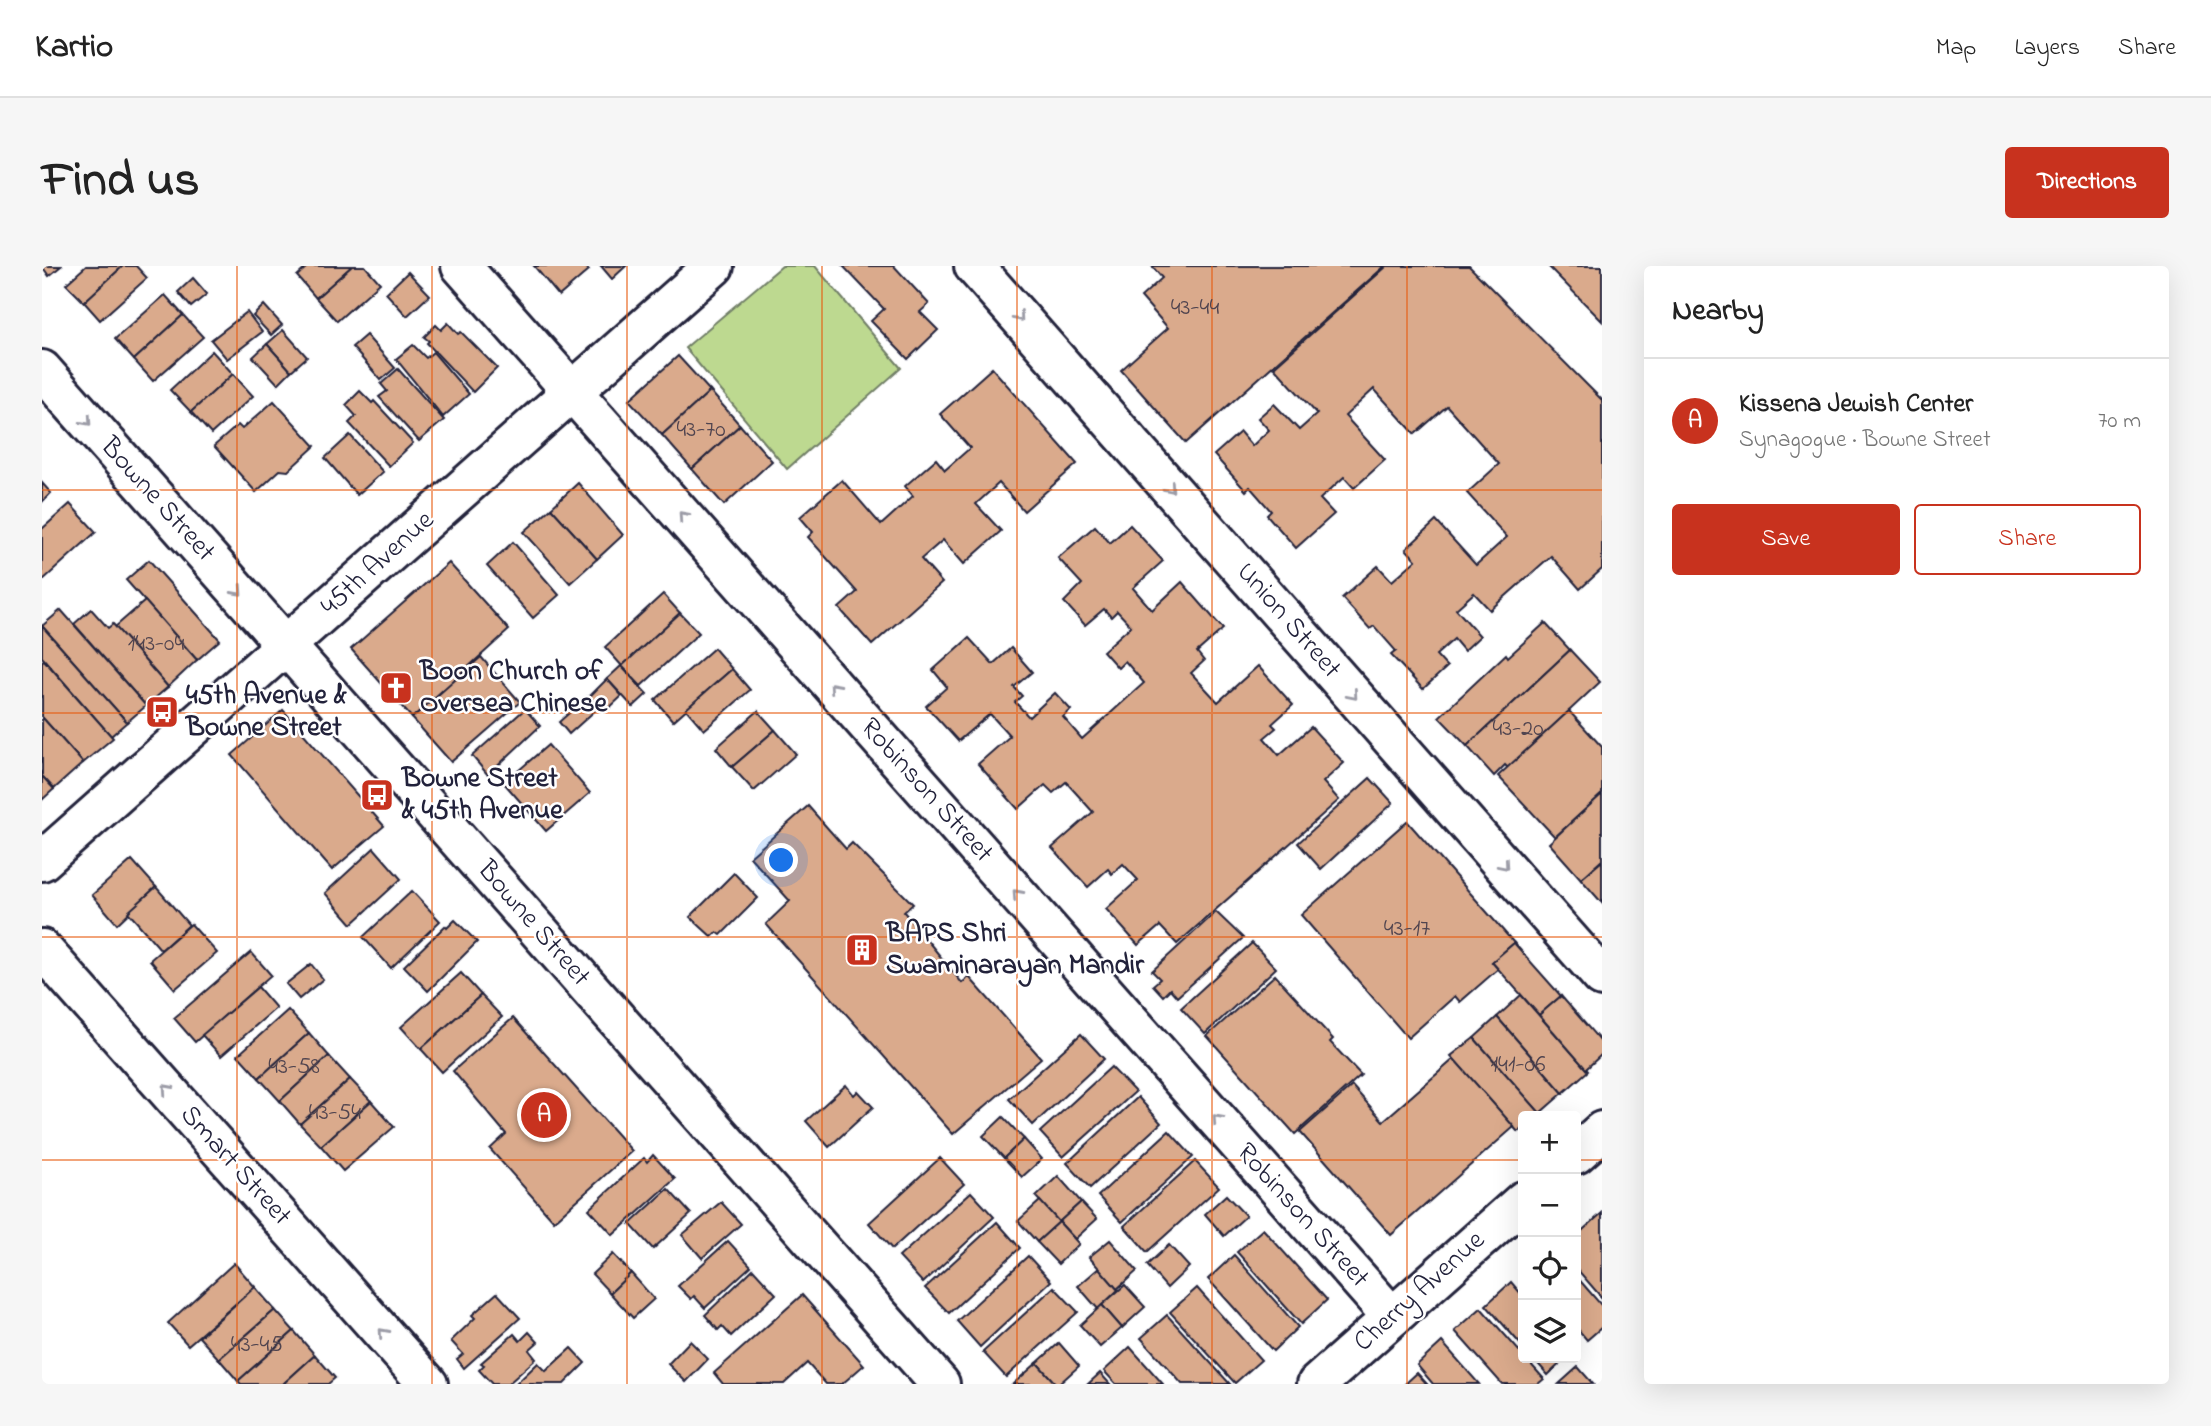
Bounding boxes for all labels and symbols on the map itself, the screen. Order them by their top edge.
house number: 43-44 [1171,291,1219,326]
one-way arrow [1011,309,1023,322]
one-way arrow [79,413,91,426]
house number: 43-70 [676,413,726,448]
street label: Bowne Street [89,428,224,572]
one-way arrow [1162,479,1174,492]
street label: 45th Avenue [312,501,444,626]
one-way arrow [679,512,691,525]
street label: Union Street [1226,554,1350,688]
one-way arrow [230,583,243,596]
house number: 143-04 [128,627,184,662]
place label: Boon Church of Oversea Chinese [418,652,608,725]
church icon: Boon Church of Oversea Chinese [377,669,415,707]
place label: 45th Avenue & Bowne Street [184,676,347,749]
one-way arrow [830,682,842,695]
one-way arrow [1345,687,1357,700]
bus stop icon: 45th Avenue & Bowne Street [143,693,181,731]
street label: Robinson Street [850,709,1002,873]
house number: 43-20 [1492,712,1544,747]
place label: Bowne Street & 45th Avenue [400,759,564,832]
bus stop icon: Bowne Street & 45th Avenue [358,776,396,814]
your location [764,843,798,877]
street label: Bowne Street [466,851,600,996]
one-way arrow [1495,857,1508,870]
one-way arrow [1013,889,1025,902]
house number: 43-17 [1384,912,1430,947]
place label: BAPS Shri Swaminarayan Mandir [884,914,1145,987]
building icon: BAPS Shri Swaminarayan Mandir [843,931,881,969]
house number: 141-06 [1490,1048,1546,1083]
house number: 43-58 [268,1050,320,1085]
one-way arrow [163,1085,175,1098]
pin: A [521,1089,567,1141]
street label: Smart Street [169,1096,301,1236]
house number: 43-54 [309,1096,361,1131]
one-way arrow [1212,1114,1225,1127]
street label: Robinson Street [1226,1134,1378,1298]
street label: Cherry Avenue [1345,1221,1495,1362]
house number: 43-45 [231,1328,283,1363]
one-way arrow [379,1328,391,1341]

